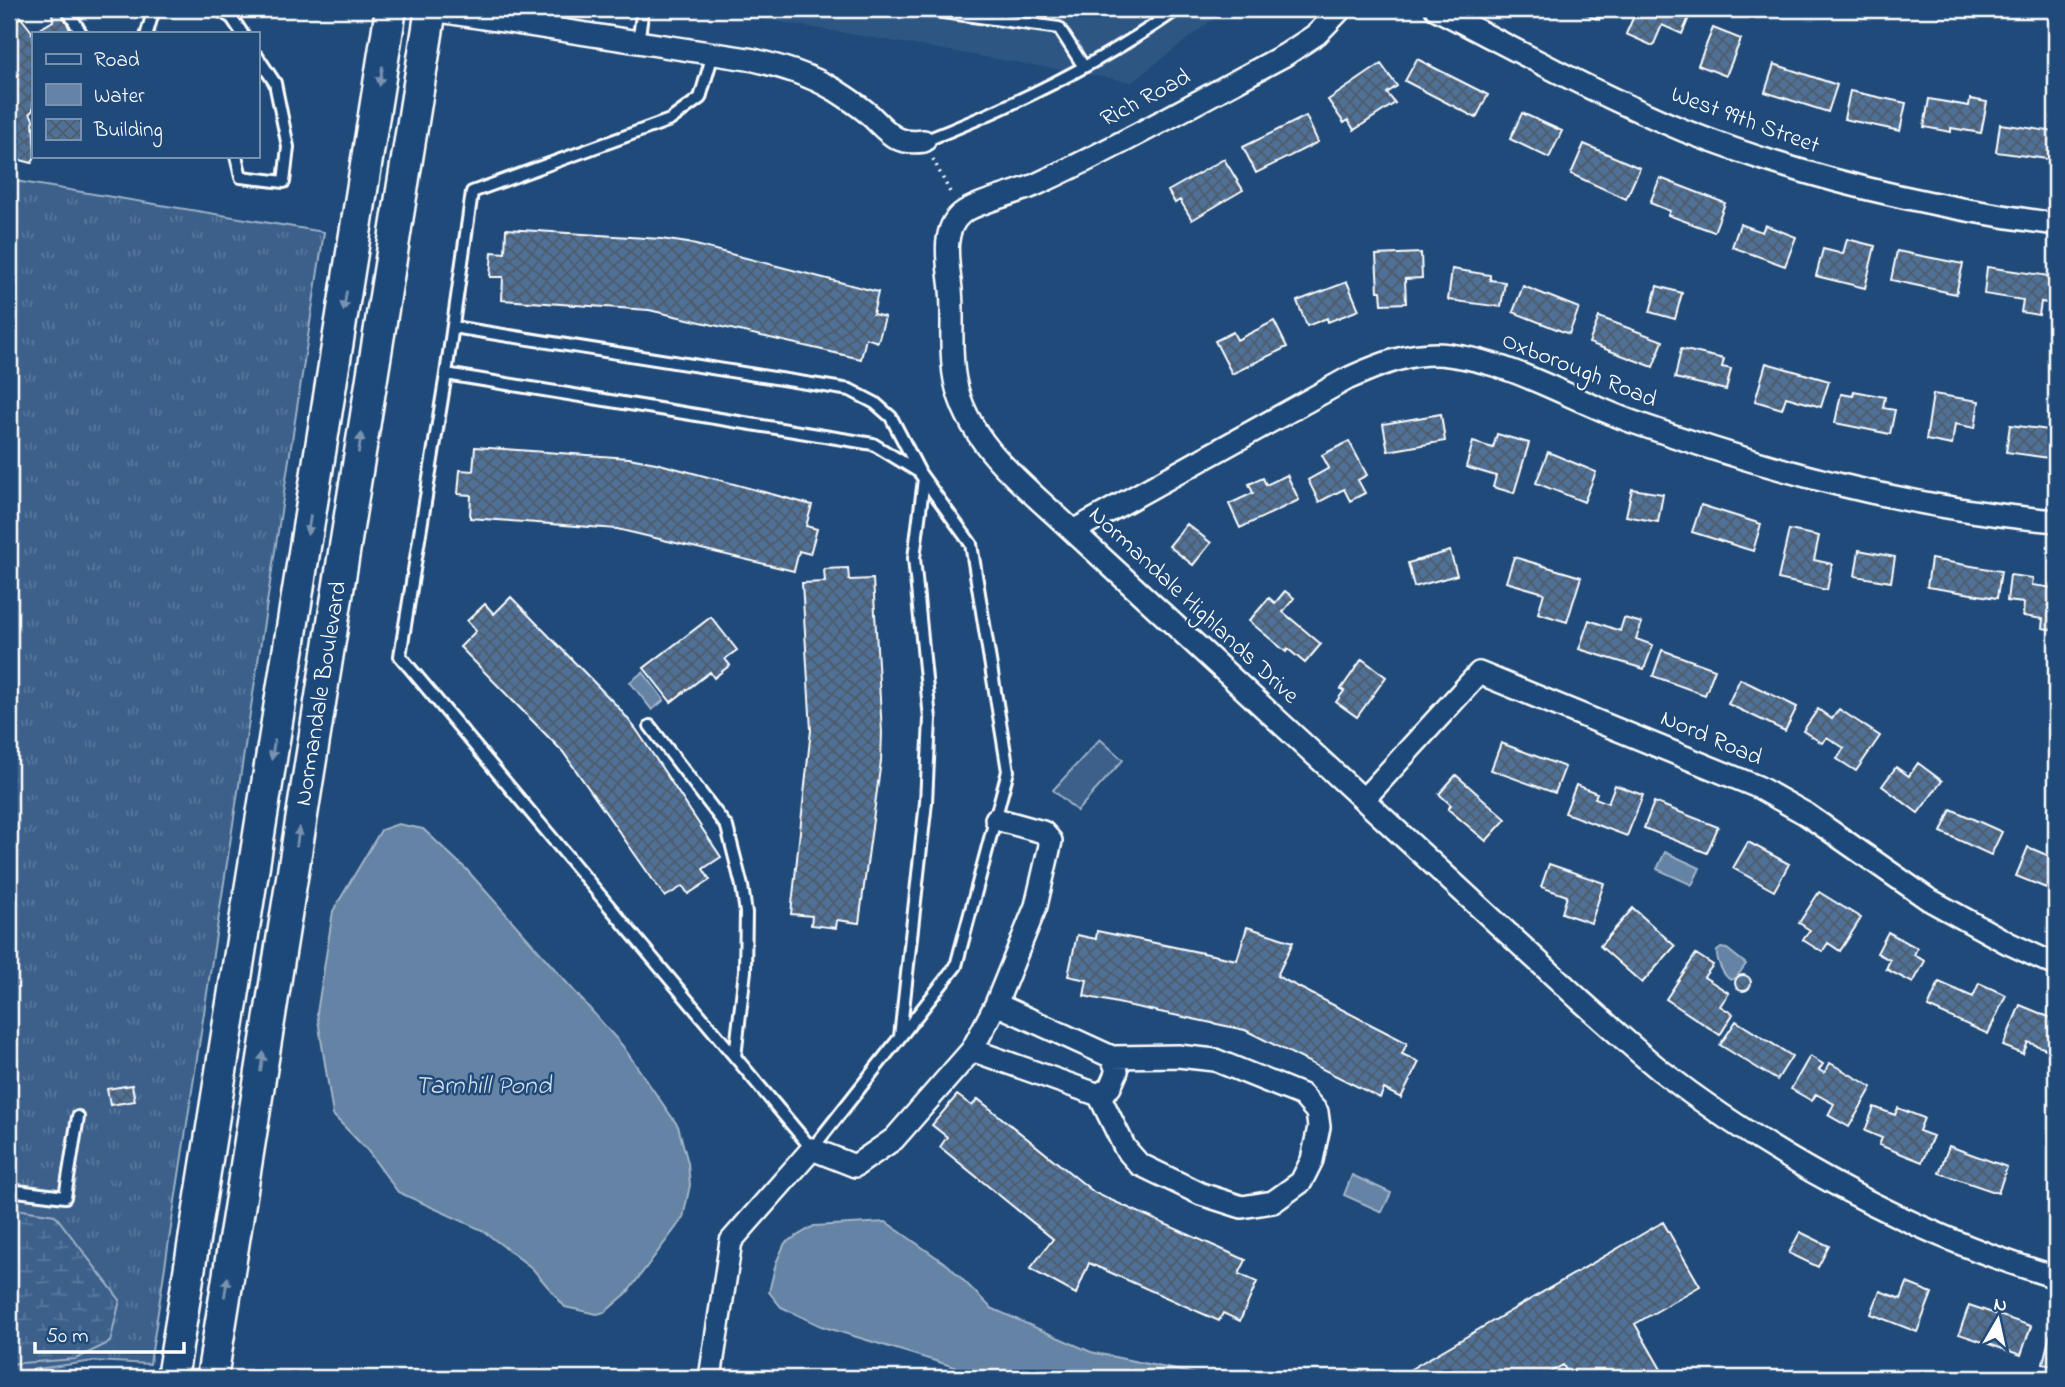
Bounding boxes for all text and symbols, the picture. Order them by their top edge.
legend [32,32,259,158]
text: Road [94,46,140,76]
street label: Rich Road [1095,60,1198,137]
one-way arrow [375,65,386,87]
street label: West 99th Street [1666,78,1824,164]
text: Water [94,82,145,112]
text: Building [93,116,163,148]
one-way arrow [339,290,350,312]
street label: Oxborough Road [1496,324,1662,418]
one-way arrow [355,432,366,454]
street label: Normandale Highlands Drive [1080,499,1306,713]
one-way arrow [303,515,314,537]
street label: Normandale Boulevard [286,578,357,809]
street label: Nord Road [1655,702,1768,776]
one-way arrow [267,739,278,761]
one-way arrow [293,826,304,848]
one-way arrow [257,1051,268,1073]
water label: Tarnhill Pond [415,1068,553,1106]
one-way arrow [221,1276,232,1298]
north arrow [1964,1286,2034,1356]
text: N [1992,1291,2009,1320]
scale bar [35,1310,184,1354]
text: 50 m [46,1322,89,1352]

